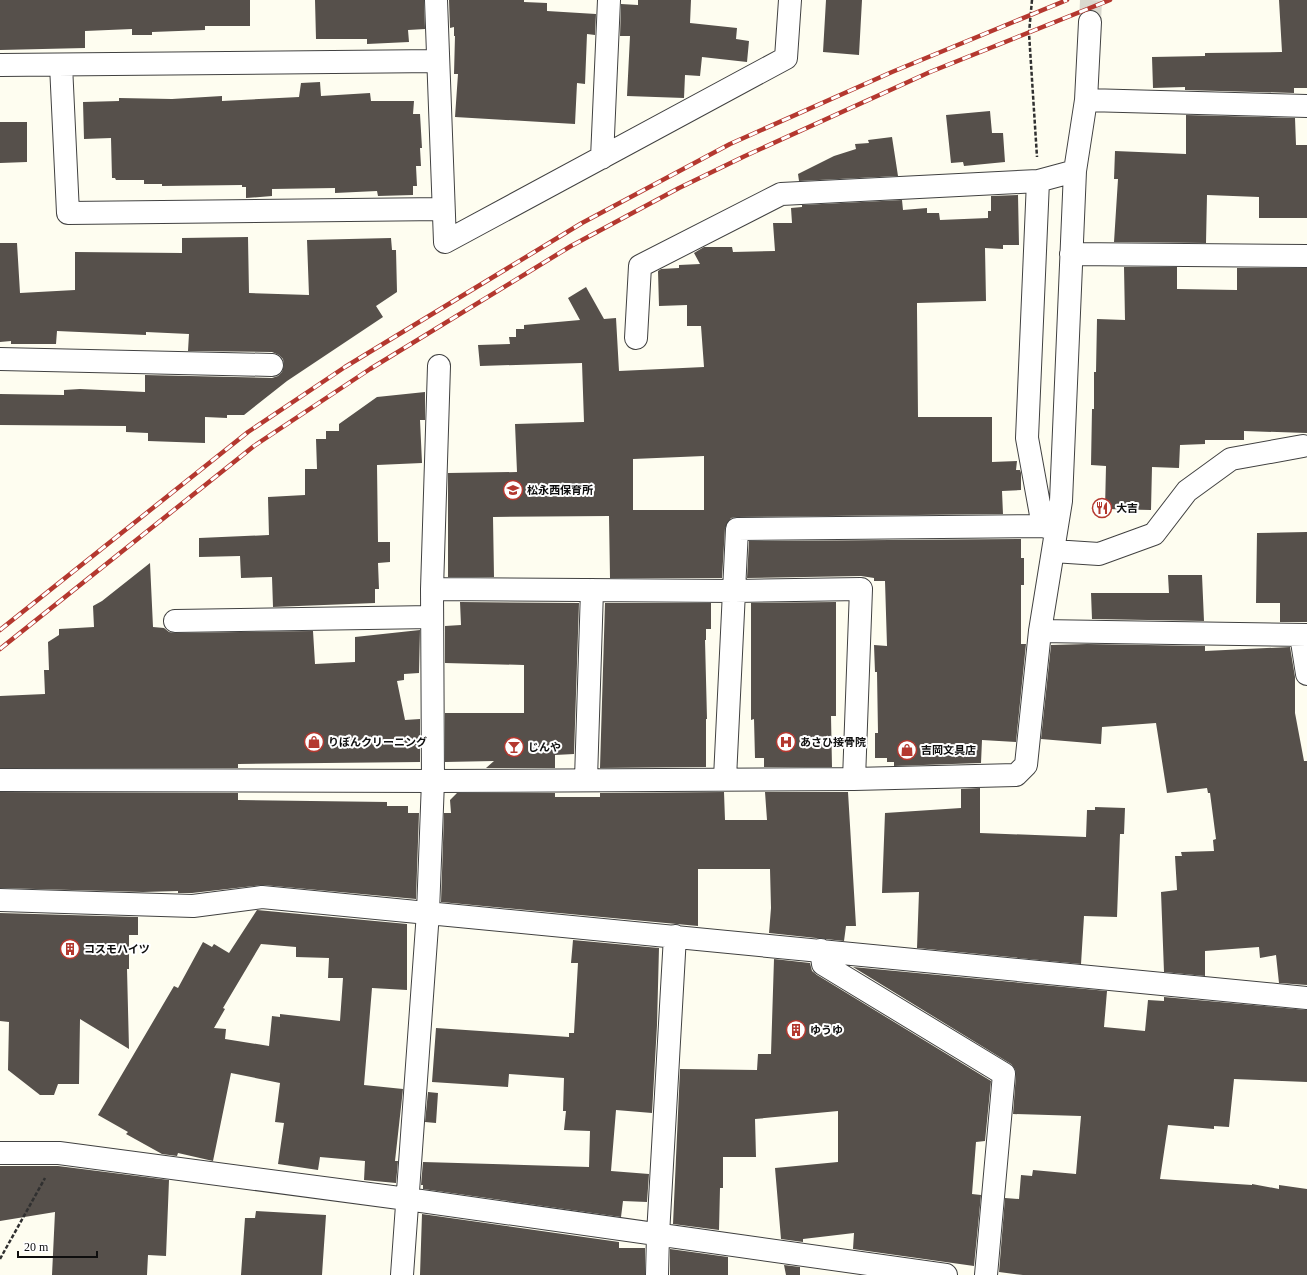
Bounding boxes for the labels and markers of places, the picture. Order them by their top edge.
school or university icon: 松永西保育所 [502,479,524,501]
place label: 松永西保育所 [527,484,593,496]
restaurant icon: 大吉 [1091,497,1113,519]
place label: 大吉 [1116,502,1138,514]
shop icon: りぼんクリーニング [303,731,325,753]
hospital icon: あさひ接骨院 [775,731,797,753]
place label: りぼんクリーニング [328,736,427,748]
bar icon: じんや [503,736,525,758]
place label: あさひ接骨院 [800,736,866,748]
shop icon: 吉岡文具店 [896,739,918,761]
place label: じんや [528,741,561,753]
place label: 吉岡文具店 [921,744,976,756]
building icon: コスモハイツ [59,938,81,960]
place label: コスモハイツ [84,943,150,955]
building icon: ゆうゆ [785,1019,807,1041]
place label: ゆうゆ [810,1024,843,1036]

